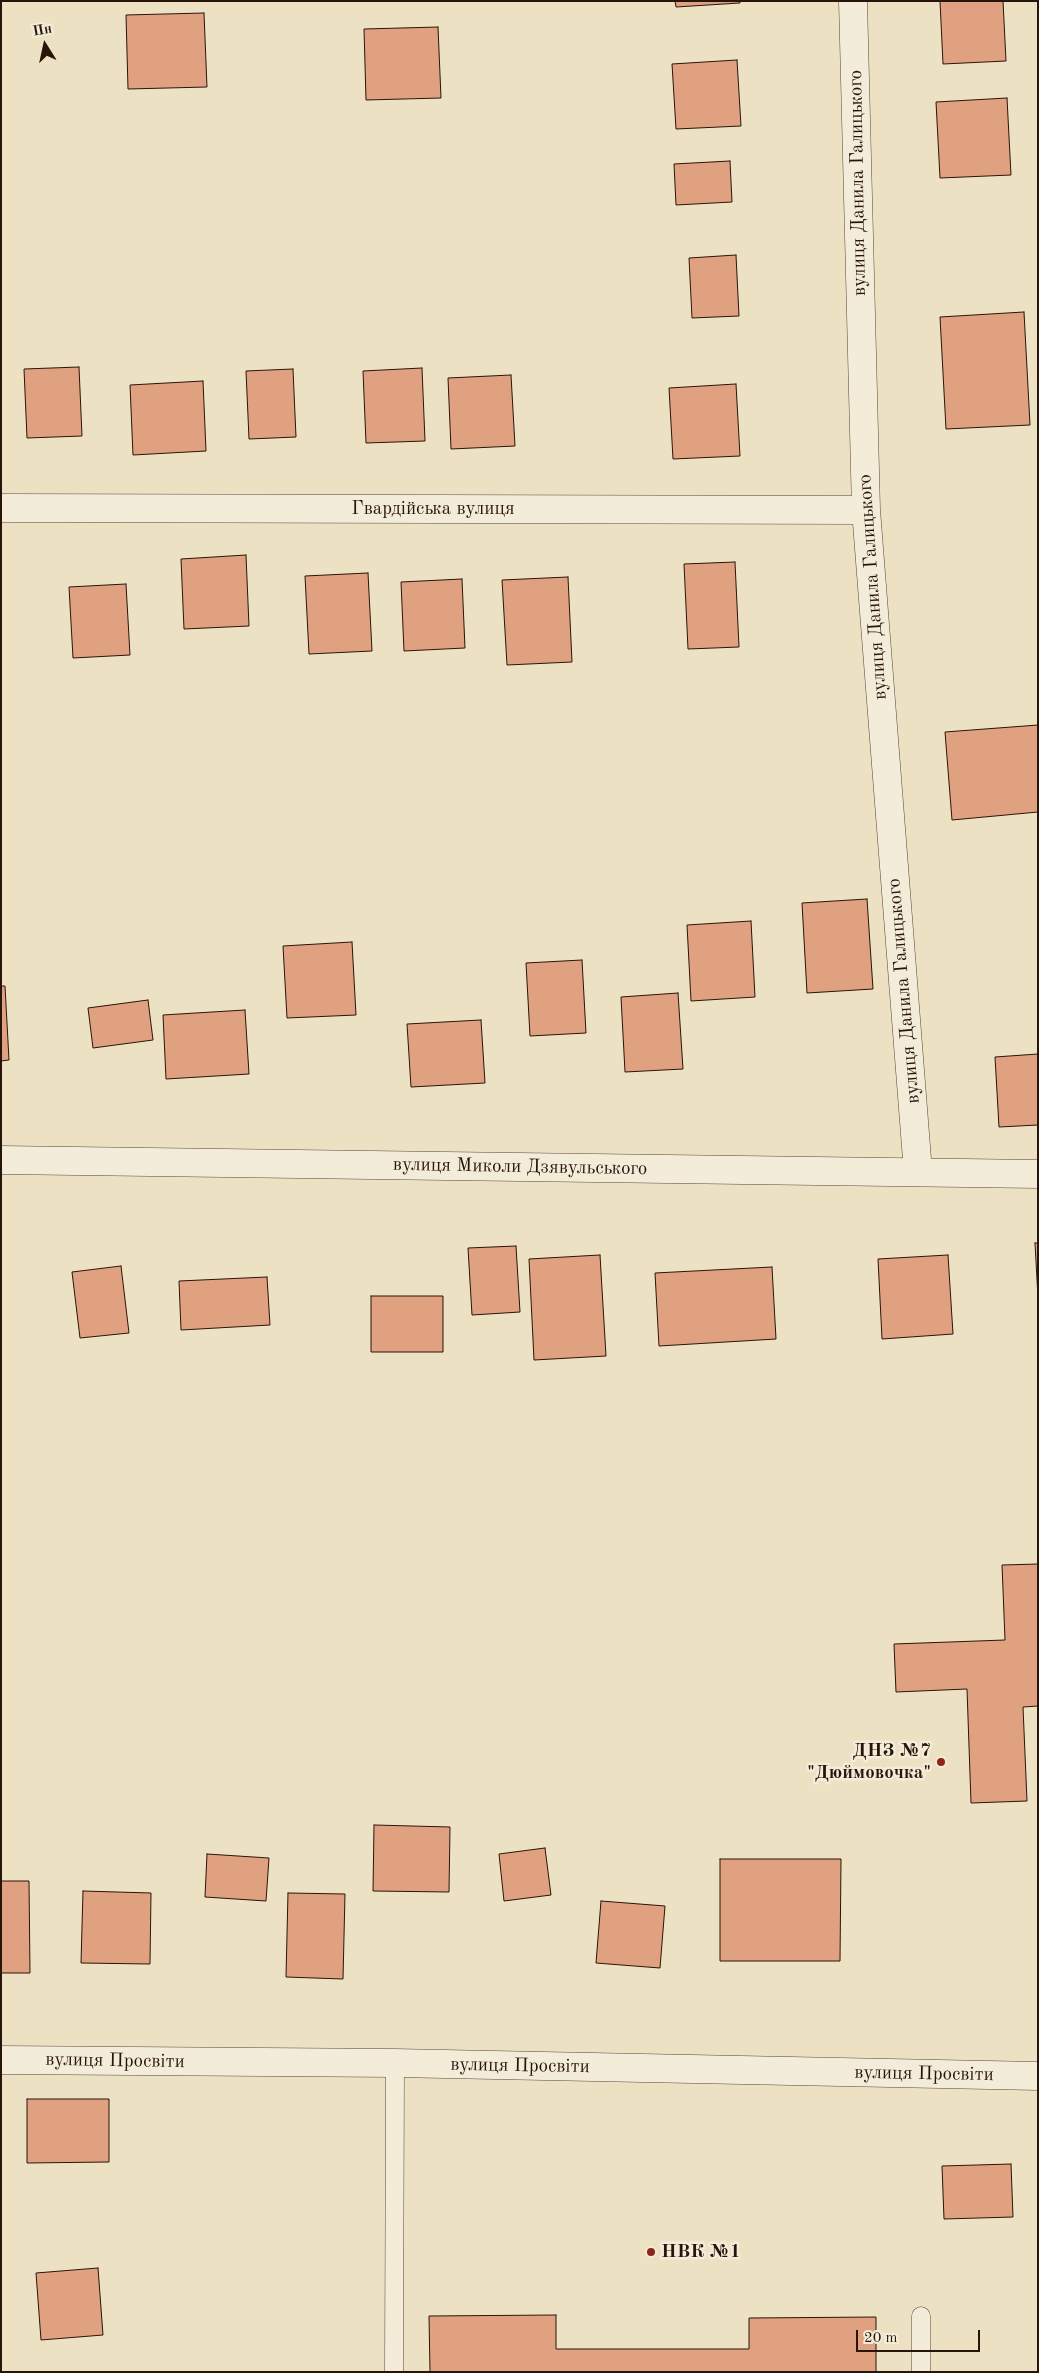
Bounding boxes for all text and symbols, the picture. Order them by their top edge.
north arrow [20,20,70,70]
text: Пн [32,22,53,39]
street label: вулиця Данила Галицького [845,70,871,296]
street label: вулиця Данила Галицького [854,473,892,701]
street label: Гвардійська вулиця [351,498,515,520]
street label: вулиця Данила Галицького [883,877,925,1105]
street label: вулиця Миколи Дзявульського [393,1153,647,1181]
place label: ДНЗ №7 "Дюймовочка" [807,1740,931,1784]
marker: ДНЗ №7 "Дюймовочка" [935,1756,947,1768]
street label: вулиця Просвіти [45,2048,185,2074]
street label: вулиця Просвіти [450,2053,590,2079]
street label: вулиця Просвіти [854,2061,994,2087]
place label: НВК №1 [661,2241,741,2263]
marker: НВК №1 [645,2246,657,2258]
scale bar [859,2320,983,2352]
text: 20 m [864,2331,898,2346]

